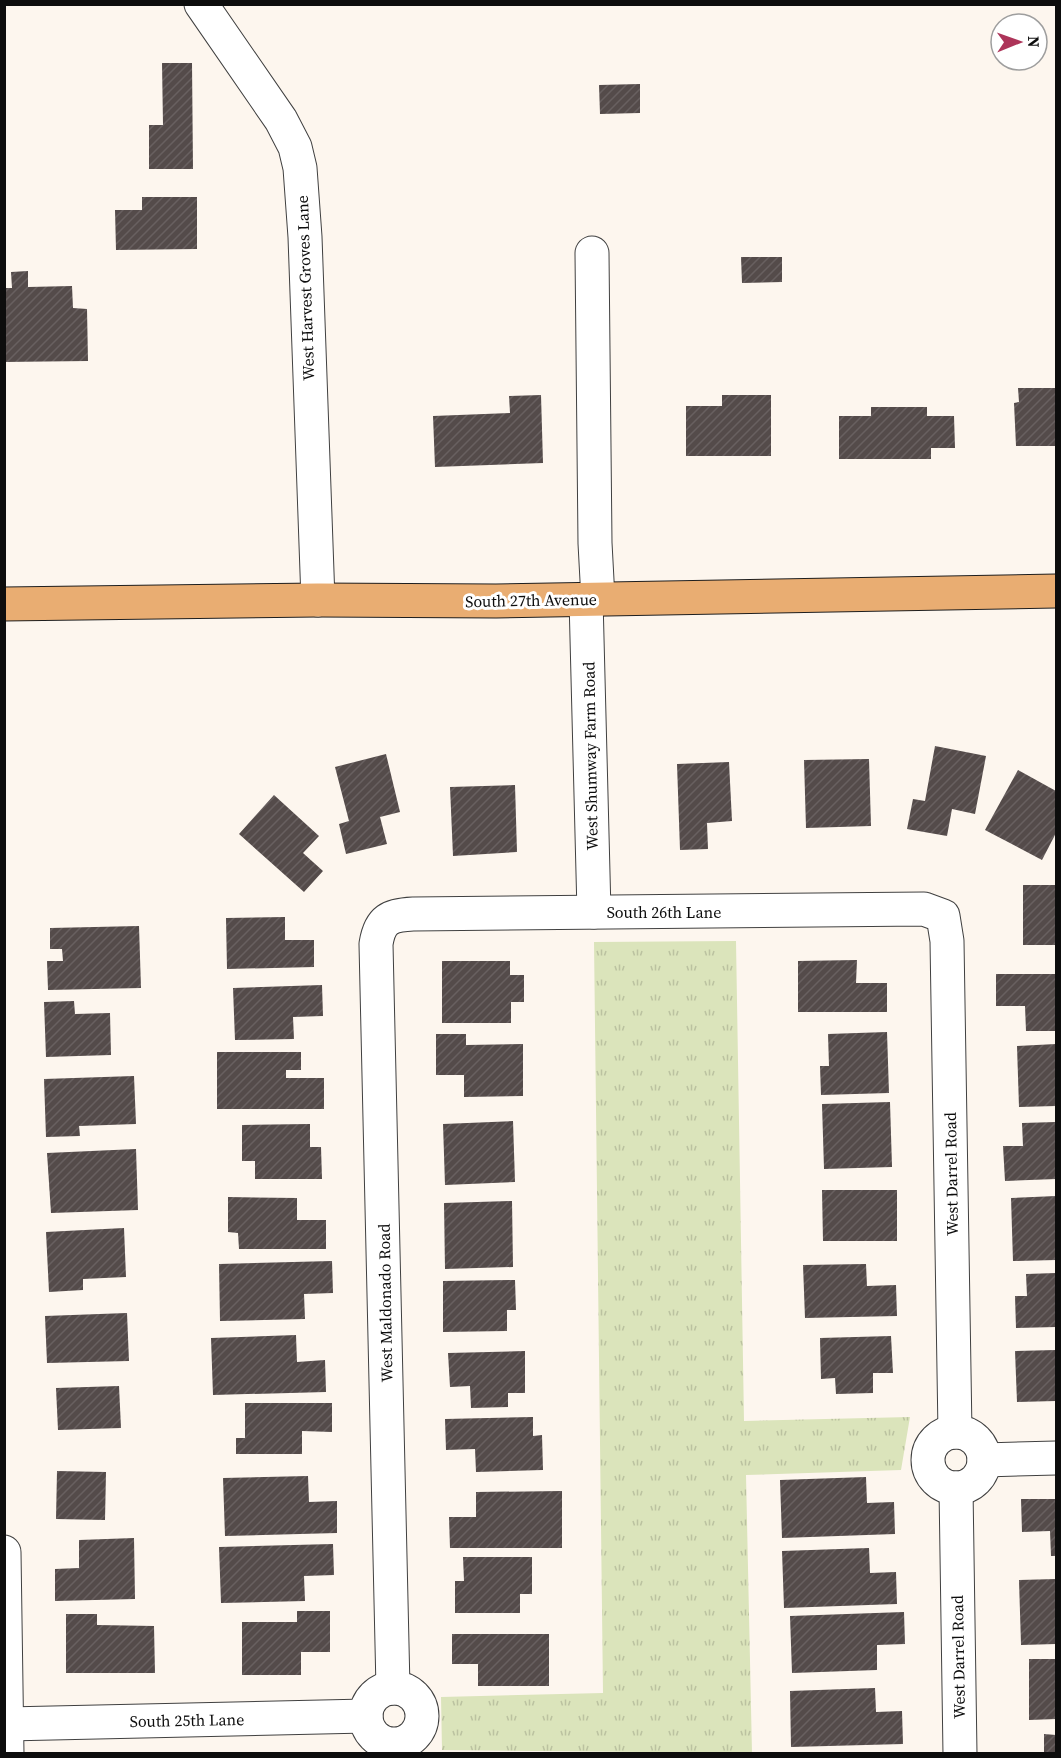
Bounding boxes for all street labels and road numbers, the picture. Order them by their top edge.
street label: West Harvest Groves Lane [291,195,319,381]
street label: South 27th Avenue [465,588,597,612]
street label: West Shumway Farm Road [577,661,603,851]
street label: South 26th Lane [607,901,721,923]
street label: West Darrel Road [939,1112,963,1236]
street label: West Maldonado Road [373,1223,397,1383]
street label: West Darrel Road [946,1595,970,1719]
street label: South 25th Lane [129,1708,245,1732]

